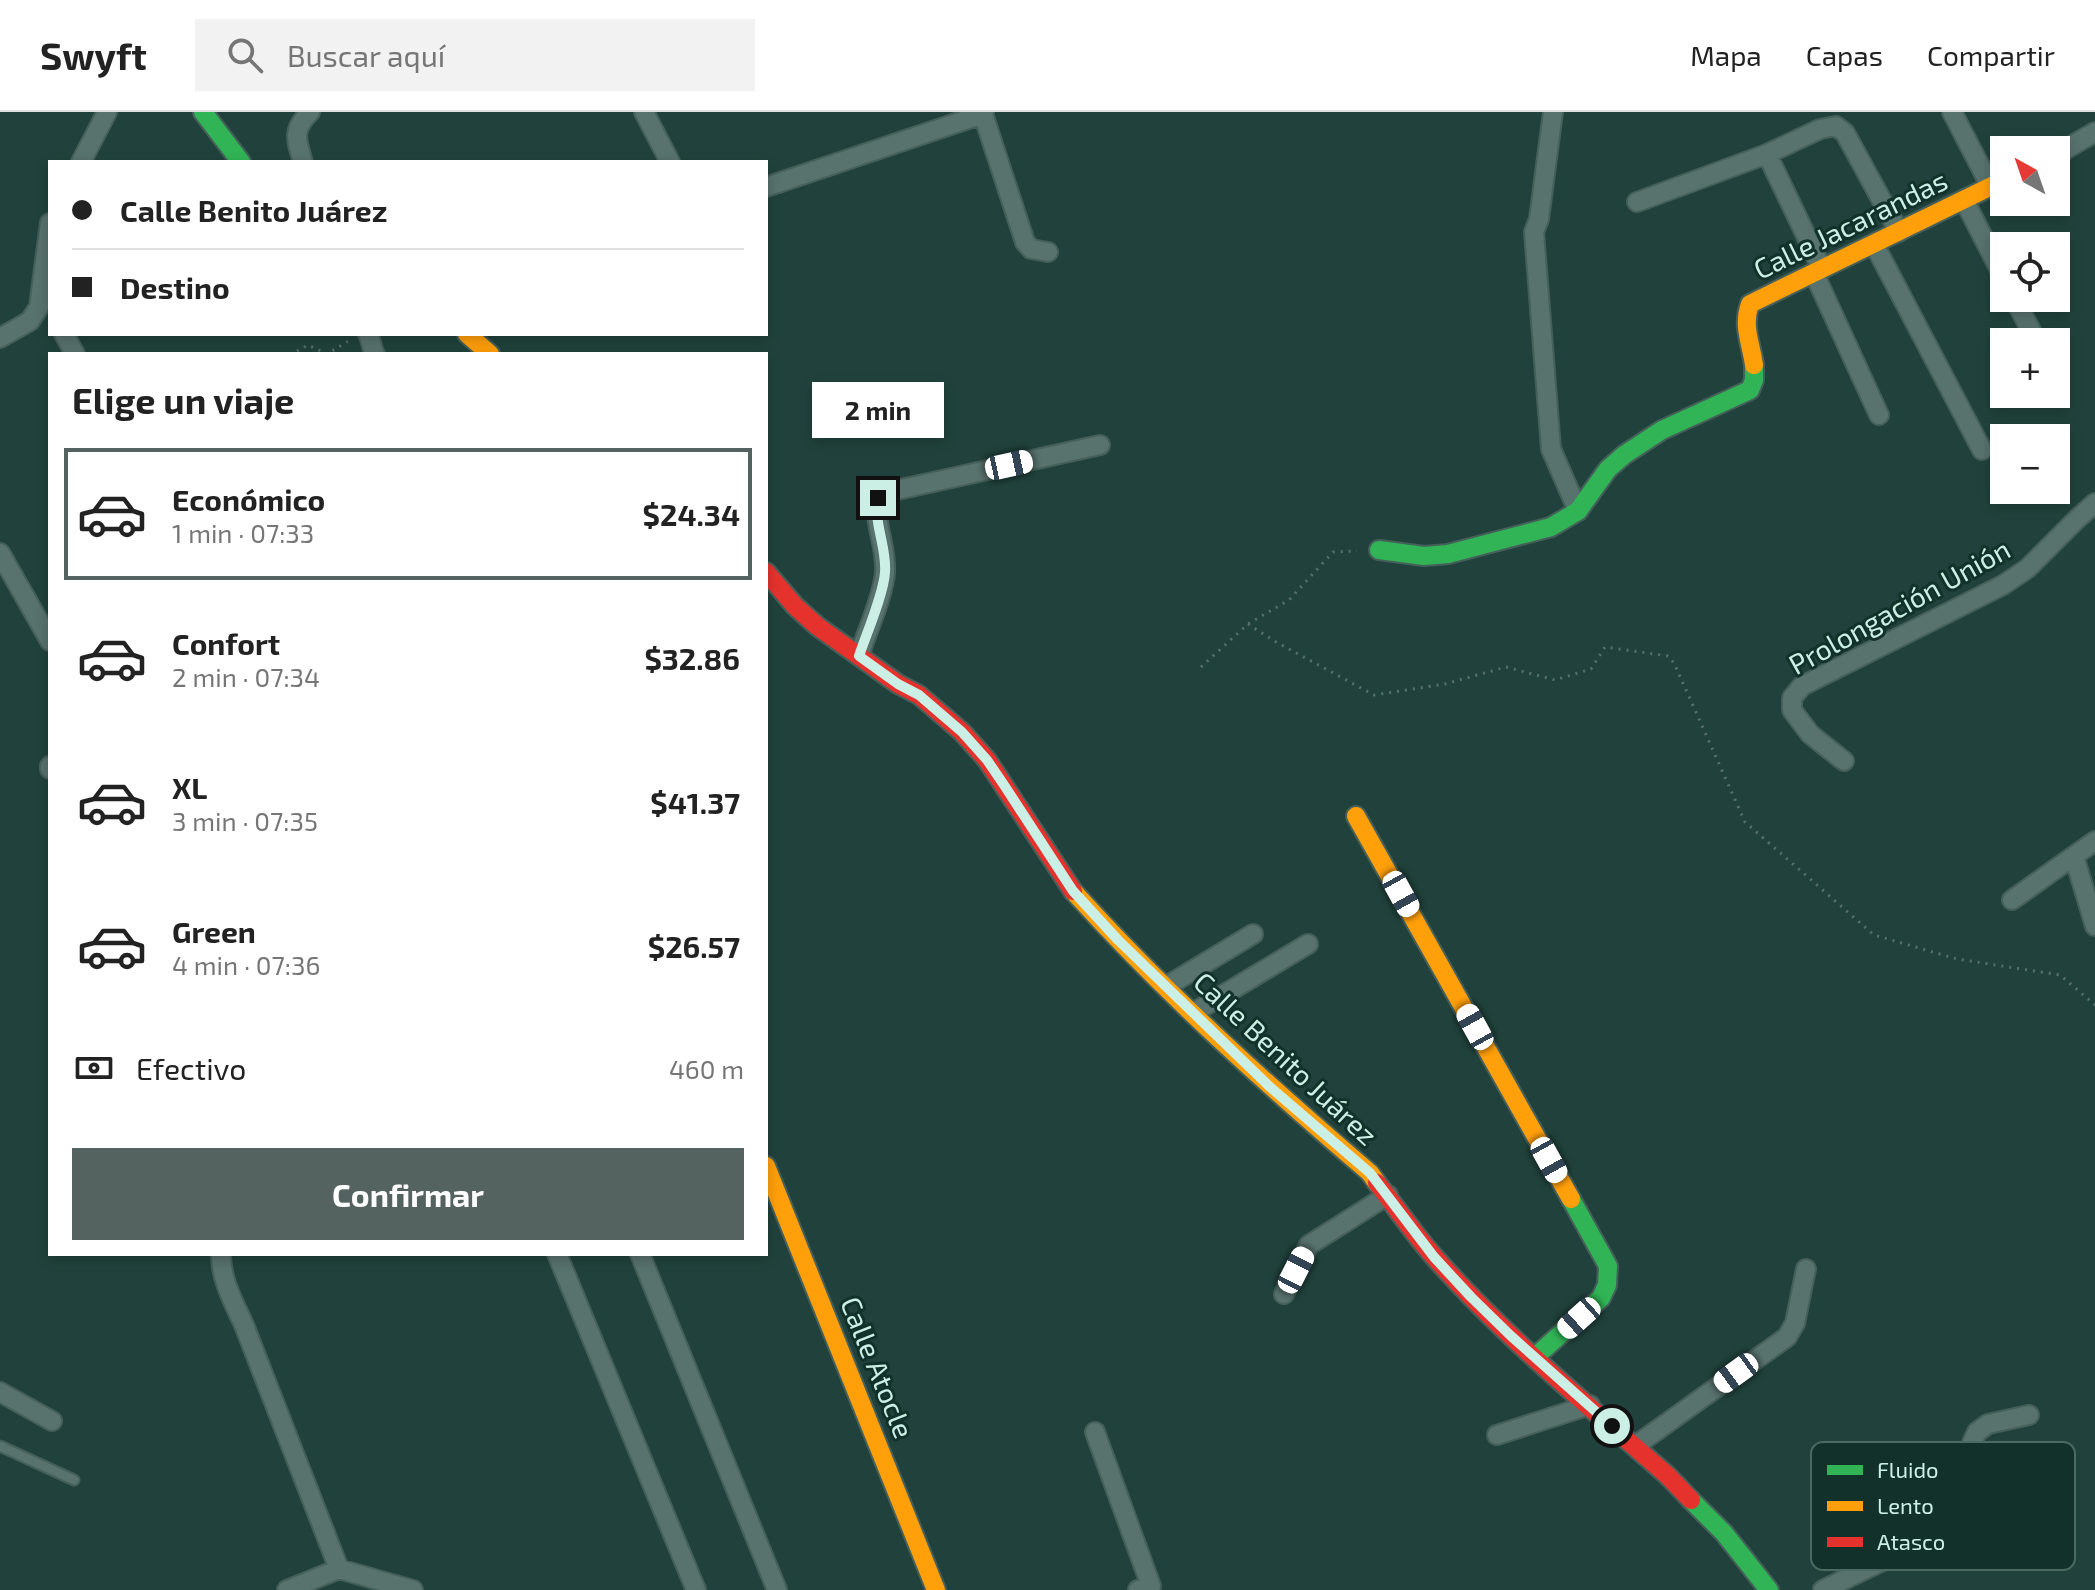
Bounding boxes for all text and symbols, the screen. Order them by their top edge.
search box [195,19,755,91]
text: Swyft [40,32,147,78]
icon: search [223,33,267,77]
text: Buscar aquí [287,37,445,73]
text: Mapa [1690,38,1762,72]
text: Capas [1806,38,1883,72]
text: Compartir [1927,38,2055,72]
north arrow [1990,136,2070,216]
map controls [1990,136,2070,504]
street label: Calle Jacarandas [1748,162,1952,286]
text: Calle Benito Juárez [120,192,387,228]
button: locate [1990,232,2070,312]
text: Destino [120,269,230,305]
button: + [1990,328,2070,408]
text: Elige un viaje [72,378,294,421]
callout: 2 min [812,382,944,438]
text: 2 min [845,394,911,425]
button: − [1990,424,2070,504]
car [983,448,1035,482]
icon: car [76,478,148,550]
route end [860,480,896,516]
text: Económico [172,481,325,517]
text: $24.34 [643,496,740,532]
text: 1 min · 07:33 [172,517,314,548]
street label: Prolongación Unión [1782,531,2016,681]
icon: car [76,622,148,694]
text: Confort [172,625,280,661]
text: $32.86 [644,640,740,676]
text: 2 min · 07:34 [172,661,320,692]
icon: car [76,766,148,838]
text: XL [172,769,207,805]
text: $41.37 [650,784,740,820]
text: 3 min · 07:35 [172,805,318,836]
car [1379,867,1423,921]
icon: car [76,910,148,982]
text: Green [172,913,256,949]
text: $26.57 [648,928,740,964]
text: 4 min · 07:36 [172,949,320,980]
street label: Calle Benito Juárez [1187,964,1385,1152]
car [1453,1000,1497,1054]
icon: cash [72,1046,116,1090]
text: Efectivo [136,1050,246,1086]
text: 460 m [669,1053,744,1084]
car [1527,1133,1571,1187]
button: Confirmar [72,1148,744,1240]
car [1274,1243,1318,1297]
street label: Calle Atocle [834,1291,922,1443]
car [1553,1293,1605,1343]
car [1710,1349,1762,1397]
route start [1594,1408,1630,1444]
legend [1811,1442,2075,1570]
text: Fluido [1877,1456,1939,1482]
text: Lento [1877,1492,1934,1518]
text: Atasco [1877,1528,1945,1554]

